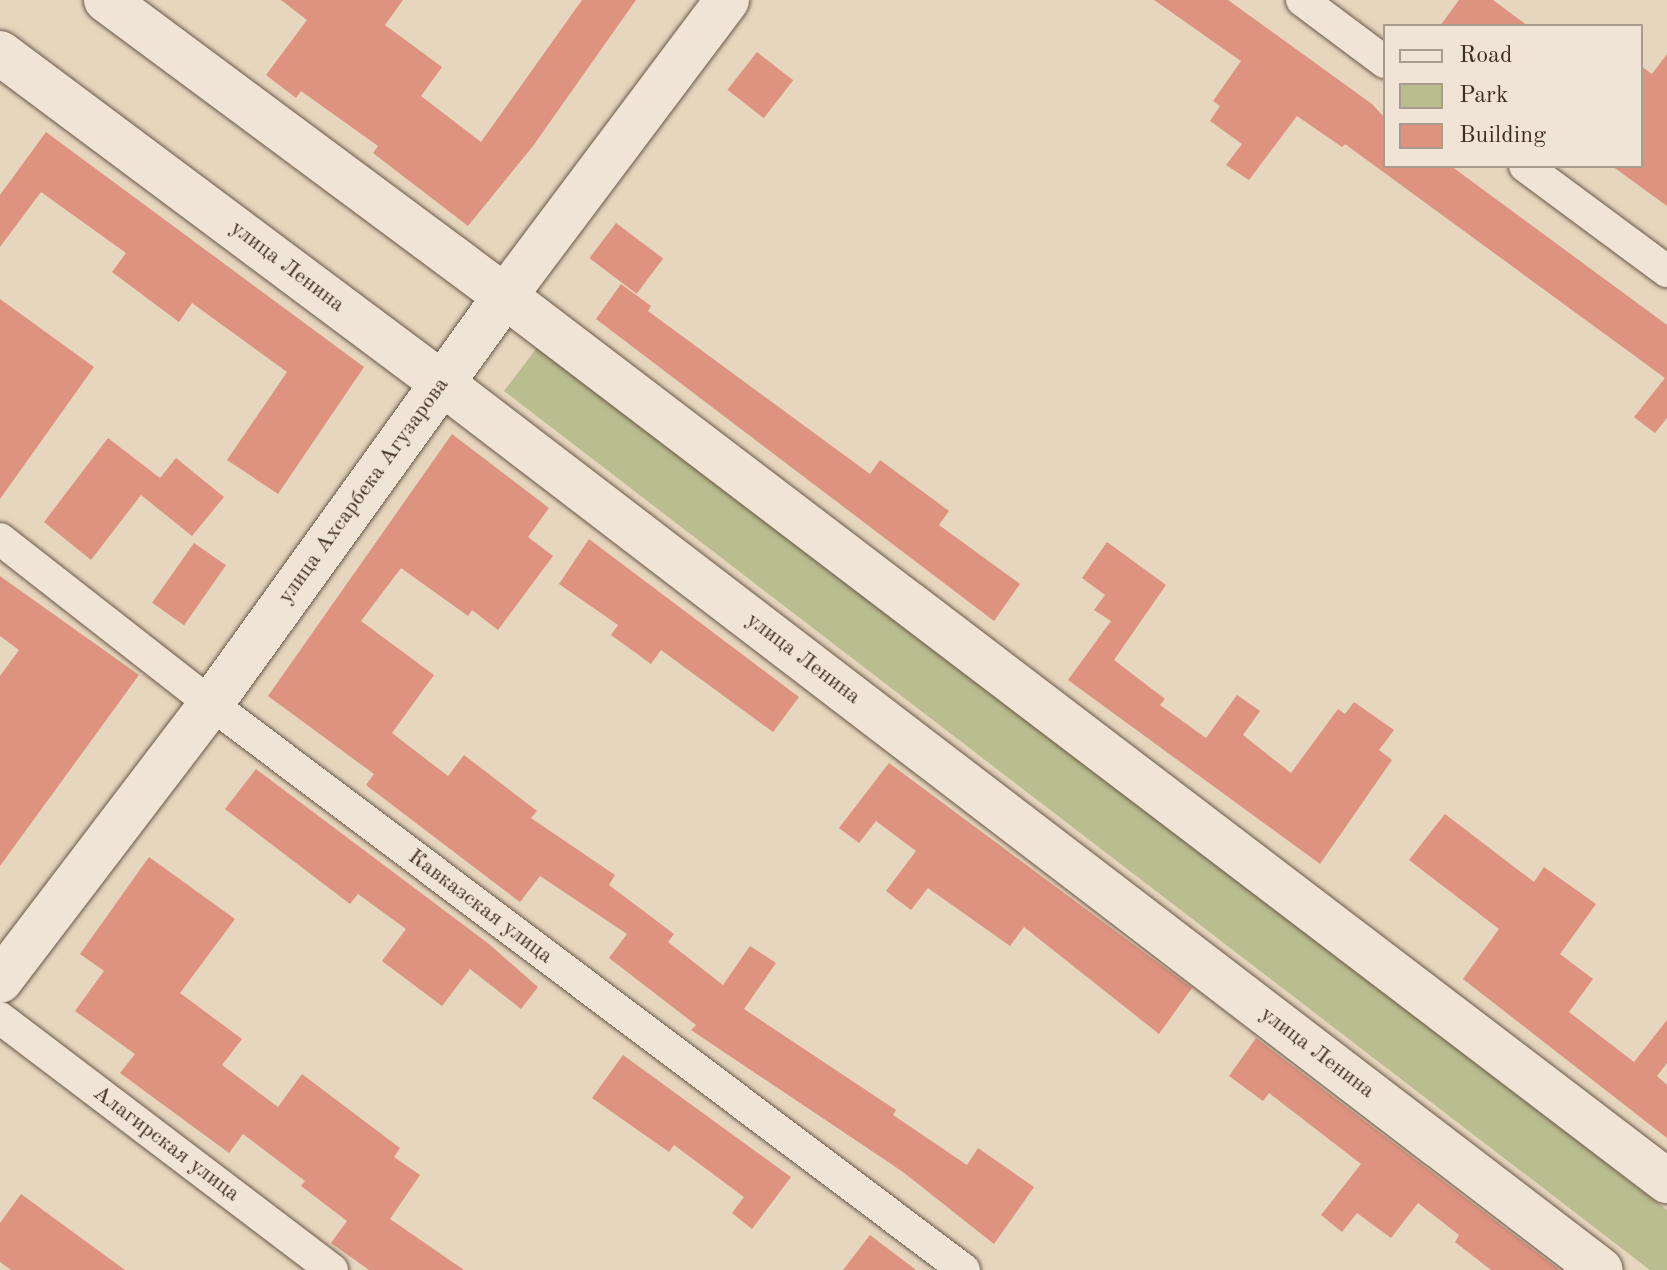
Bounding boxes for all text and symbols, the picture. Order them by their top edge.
legend [1383,24,1643,168]
text: Road [1459,44,1512,68]
text: Park [1459,84,1508,108]
text: Building [1459,124,1546,148]
street label: улица Ленина [225,215,349,319]
street label: улица Ахсарбека Агузарова [273,373,455,609]
street label: улица Ленина [741,607,865,711]
street label: Кавказская улица [402,844,558,970]
street label: улица Ленина [1255,1001,1379,1105]
street label: Алагирская улица [87,1080,245,1208]

